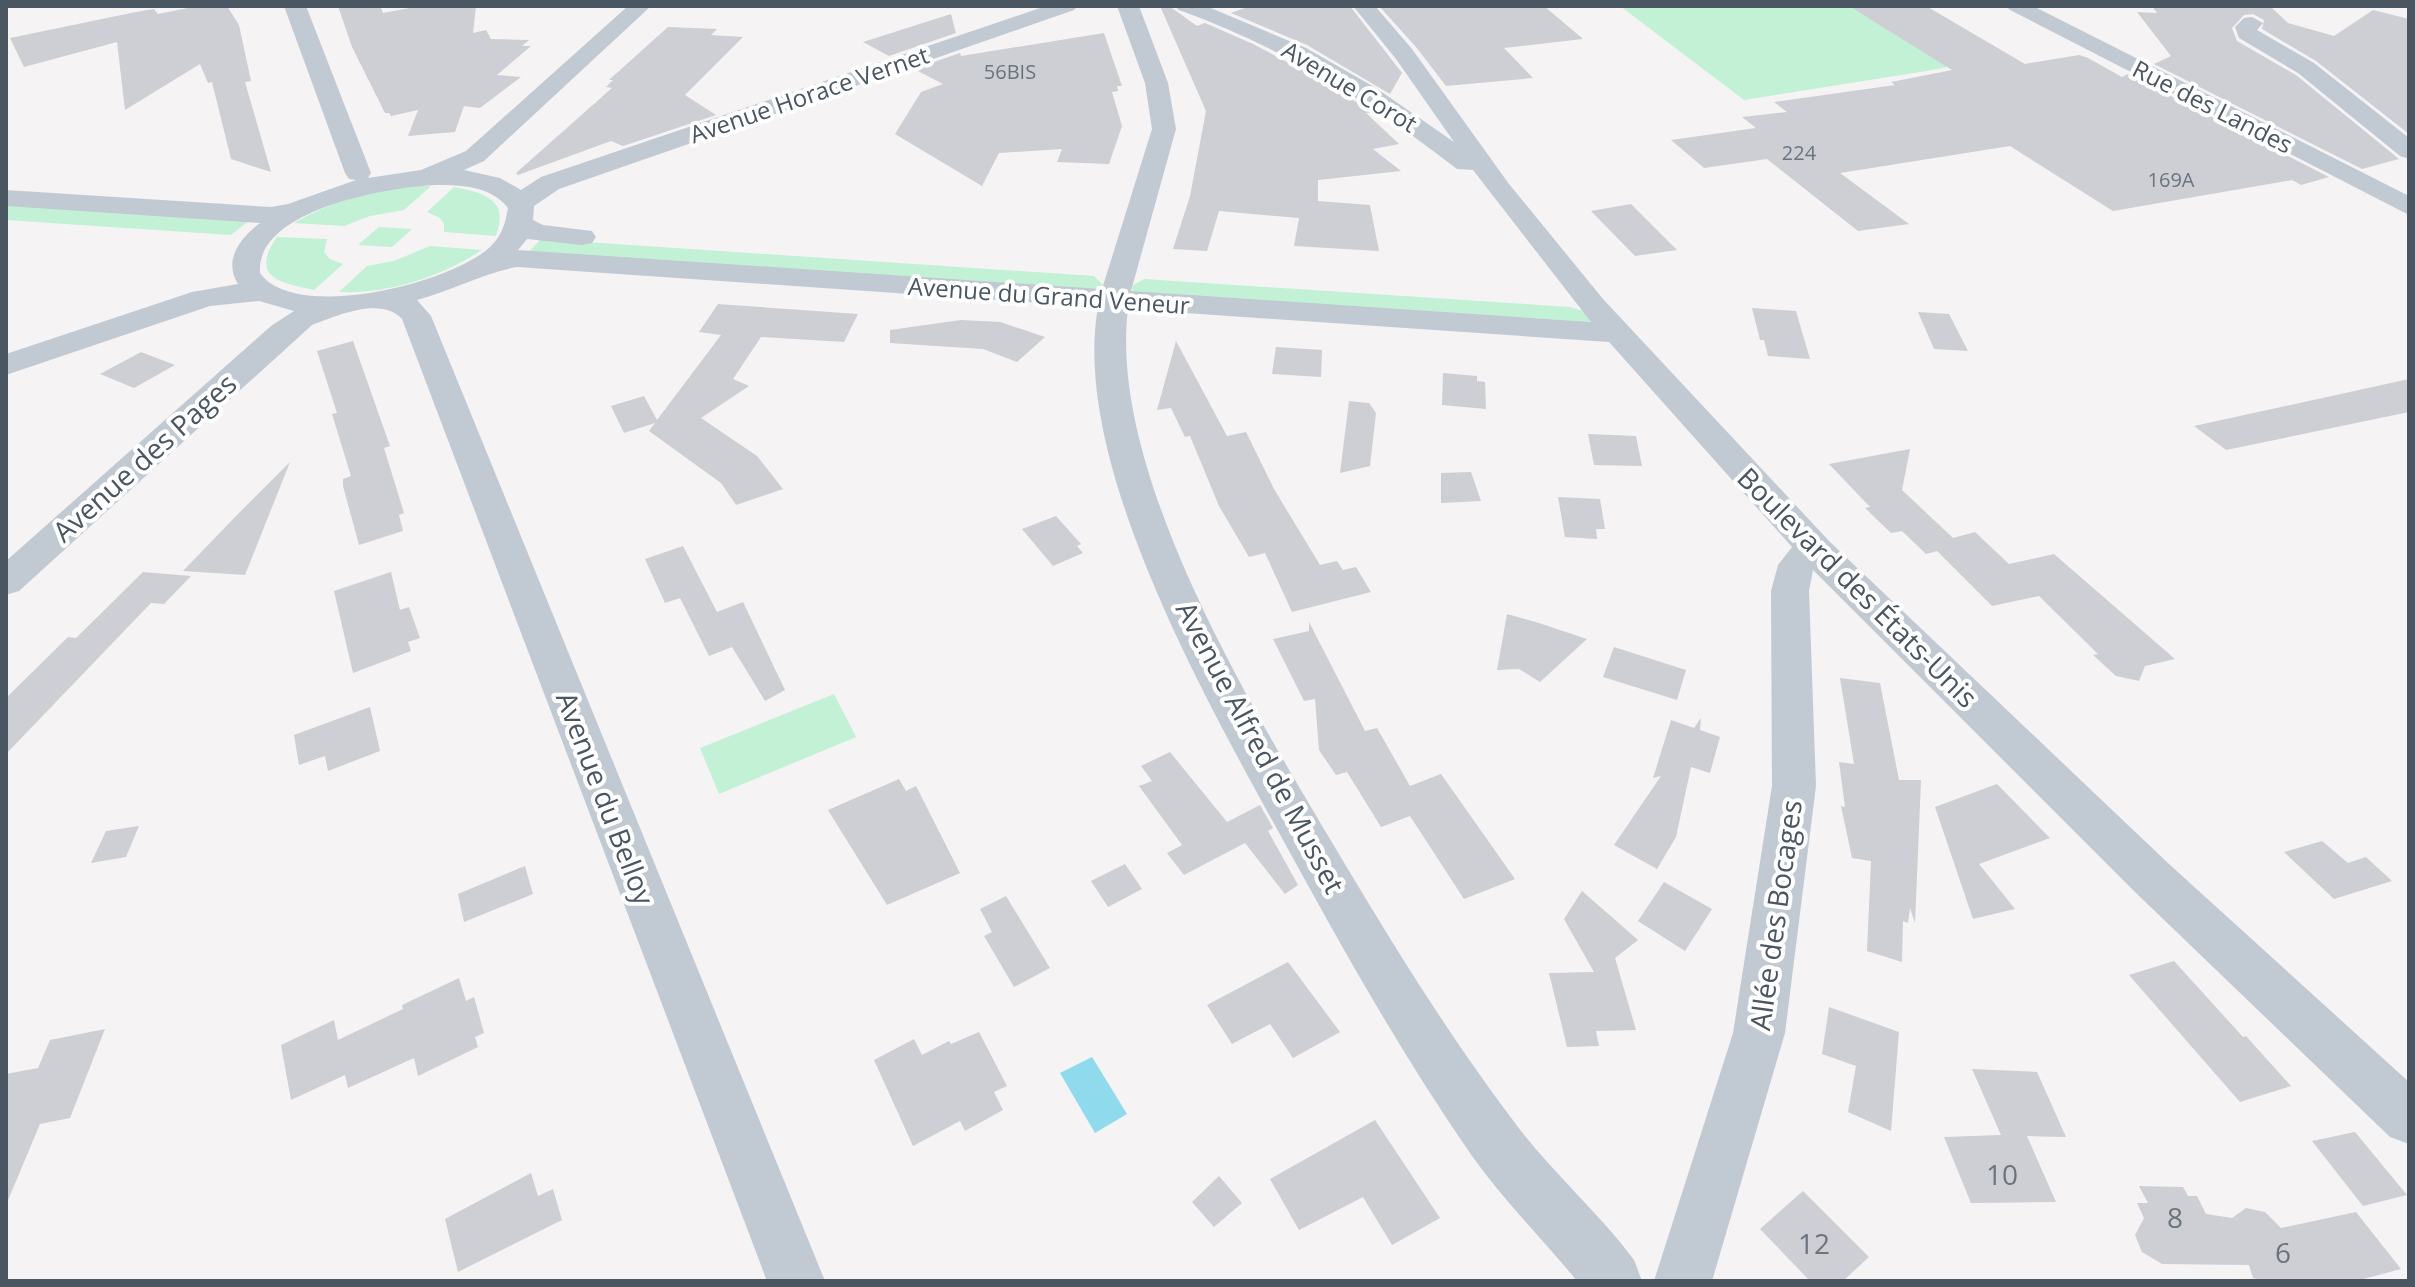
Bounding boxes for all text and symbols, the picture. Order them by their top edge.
street label: Avenue Corot [1276,33,1424,139]
street label: Avenue Horace Vernet [685,38,933,150]
street label: Rue des Landes [2127,52,2299,160]
house number: 56BIS [984,58,1036,85]
house number: 224 [1782,139,1817,166]
house number: 169A [2148,166,2195,193]
street label: Avenue du Grand Veneur [907,269,1191,321]
street label: Avenue des Pages [44,364,244,550]
street label: Boulevard des États-Unis [1730,459,1986,715]
street label: Avenue Alfred de Musset [1168,594,1354,900]
street label: Avenue du Belloy [548,686,664,911]
street label: Allée des Bocages [1740,797,1810,1033]
house number: 10 [1986,1155,2018,1193]
house number: 8 [2167,1198,2183,1236]
house number: 12 [1798,1224,1830,1262]
house number: 6 [2275,1233,2291,1271]

